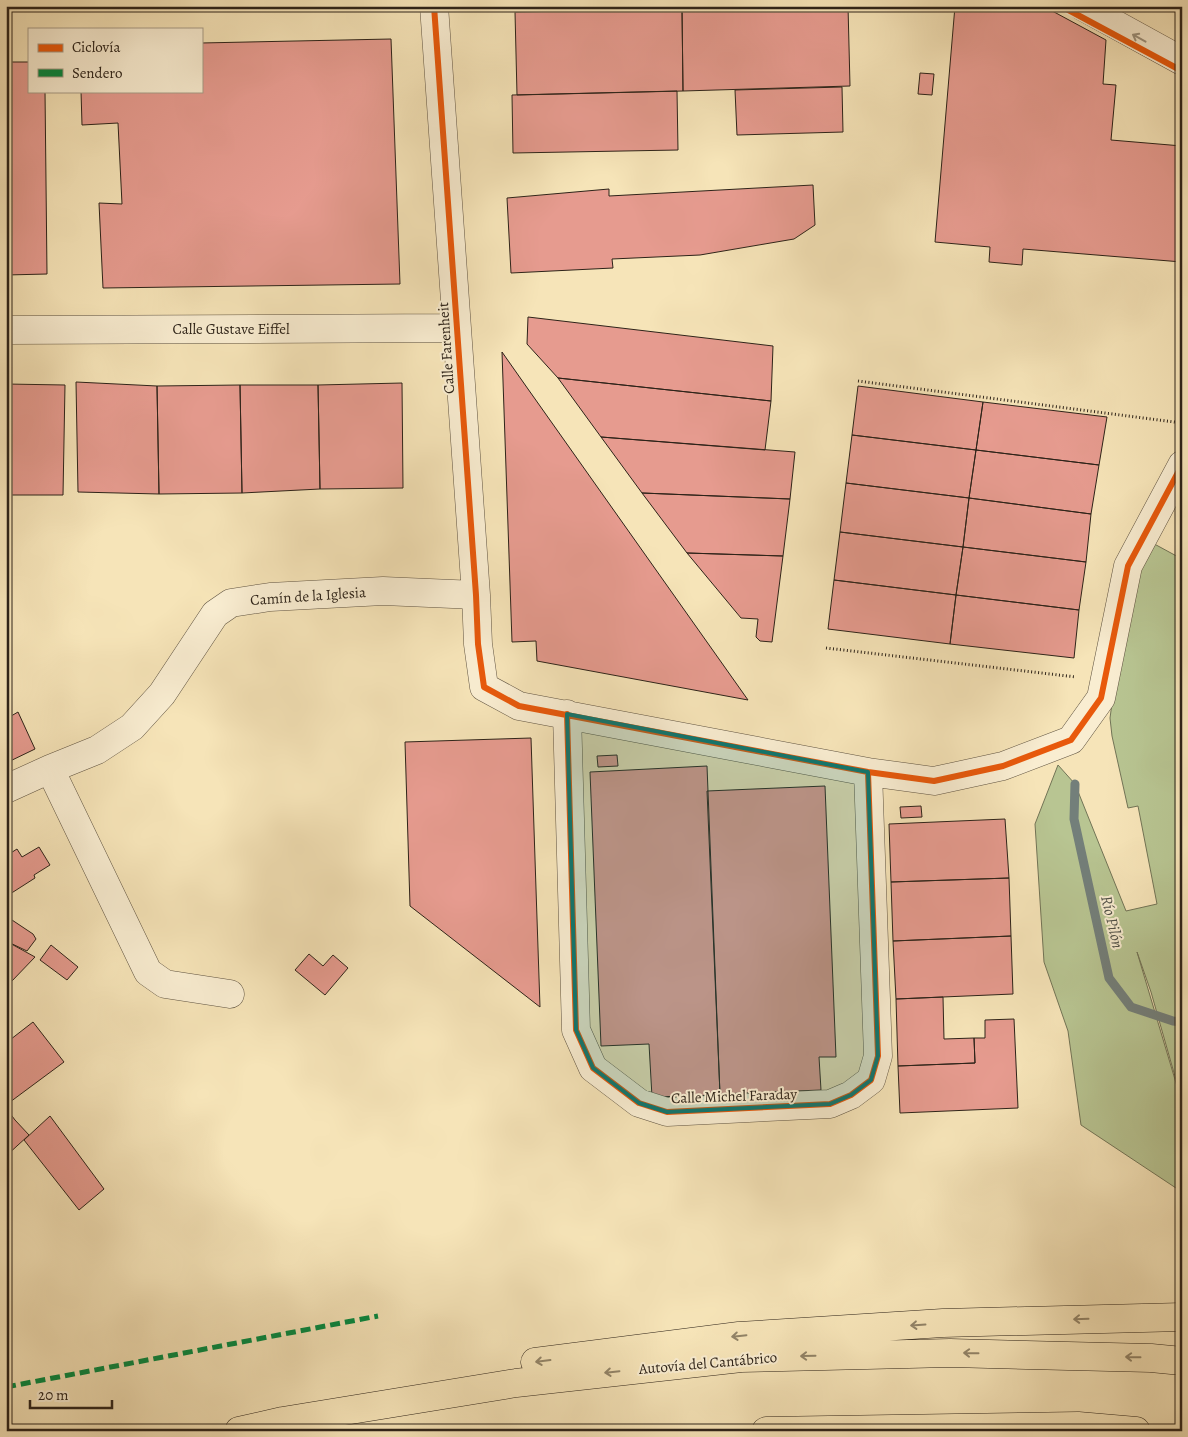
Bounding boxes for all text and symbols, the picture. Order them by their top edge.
legend [28,28,202,92]
one-way arrow [1132,32,1147,42]
text: Ciclovía [72,37,120,57]
text: Sendero [72,63,122,83]
street label: Calle Farenheit [433,301,459,395]
street label: Calle Gustave Eiffel [172,319,290,339]
street label: Camín de la Iglesia [249,582,367,610]
water label: Río Pilón [1095,893,1129,951]
street label: Calle Michel Faraday [671,1084,798,1108]
one-way arrow [1073,1315,1089,1324]
one-way arrow [910,1320,926,1329]
one-way arrow [731,1332,747,1341]
street label: Autovía del Cantábrico [637,1347,778,1379]
one-way arrow [963,1349,979,1358]
one-way arrow [801,1352,817,1361]
one-way arrow [1125,1353,1141,1362]
one-way arrow [535,1356,551,1366]
one-way arrow [604,1367,620,1377]
scale bar [30,1377,112,1409]
text: 20 m [38,1385,69,1405]

